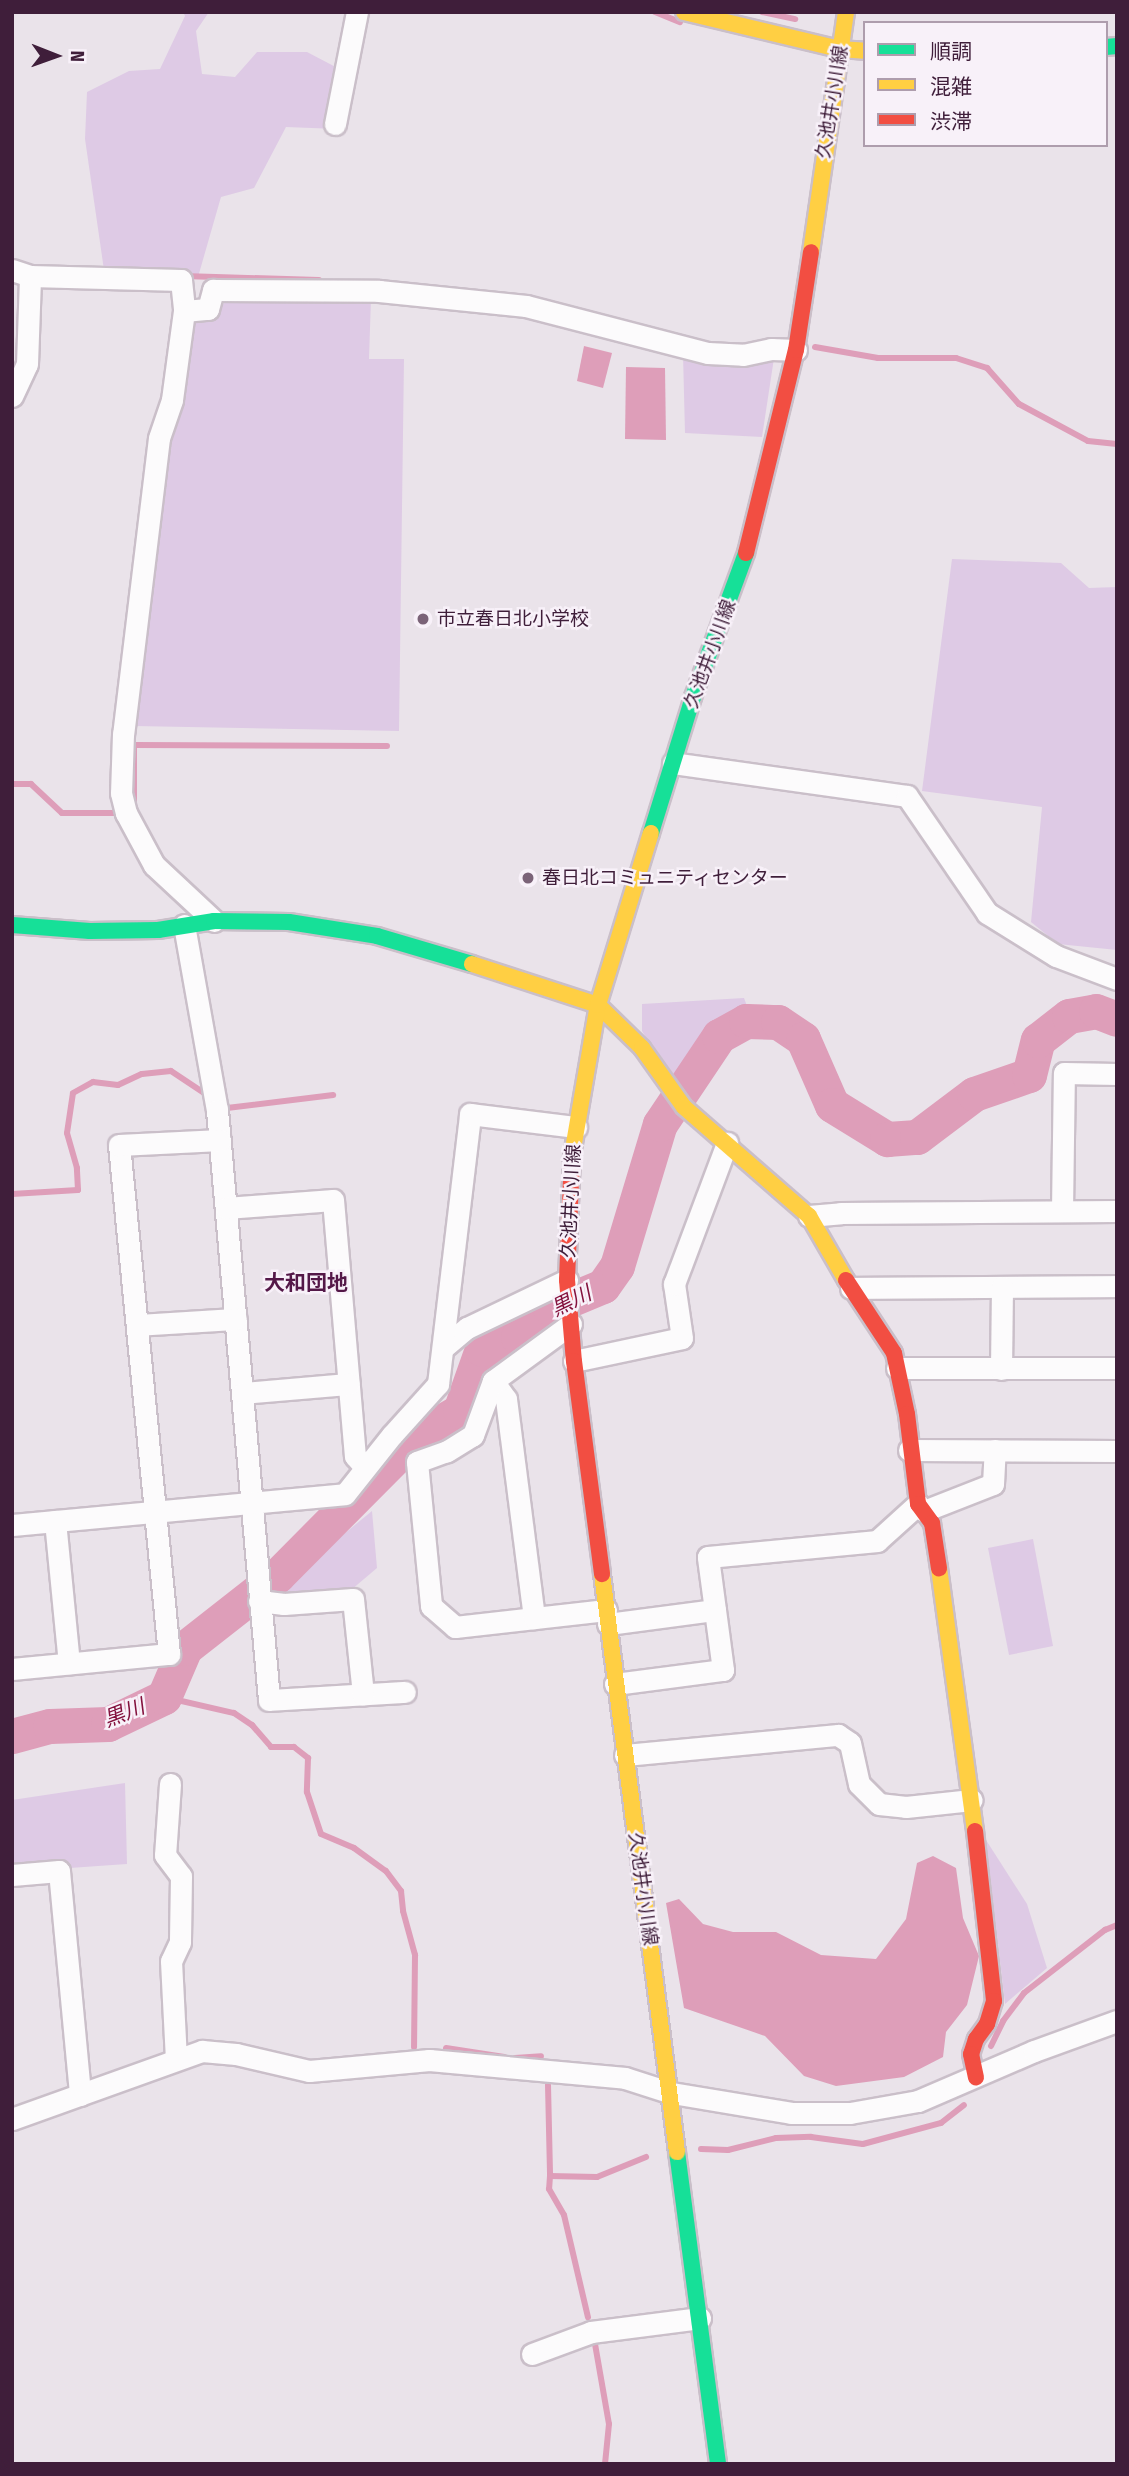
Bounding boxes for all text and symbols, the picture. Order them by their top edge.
north arrow [21,21,91,91]
legend [863,21,1108,147]
text: 順調 [930,39,972,65]
street label: 久池井小川線 [812,44,852,160]
text: N [66,50,89,62]
text: 混雑 [930,74,972,100]
text: 渋滞 [930,109,972,135]
street label: 久池井小川線 [680,597,740,711]
place label: 市立春日北小学校 [437,608,589,630]
marker: 市立春日北小学校 [415,611,431,627]
place label: 春日北コミュニティセンター [542,867,789,889]
marker: 春日北コミュニティセンター [520,870,536,886]
street label: 久池井小川線 [557,1143,585,1259]
district label: 大和団地 [264,1270,348,1296]
water label: 黒川 [547,1280,595,1322]
water label: 黒川 [100,1694,148,1732]
street label: 久池井小川線 [624,1831,662,1947]

